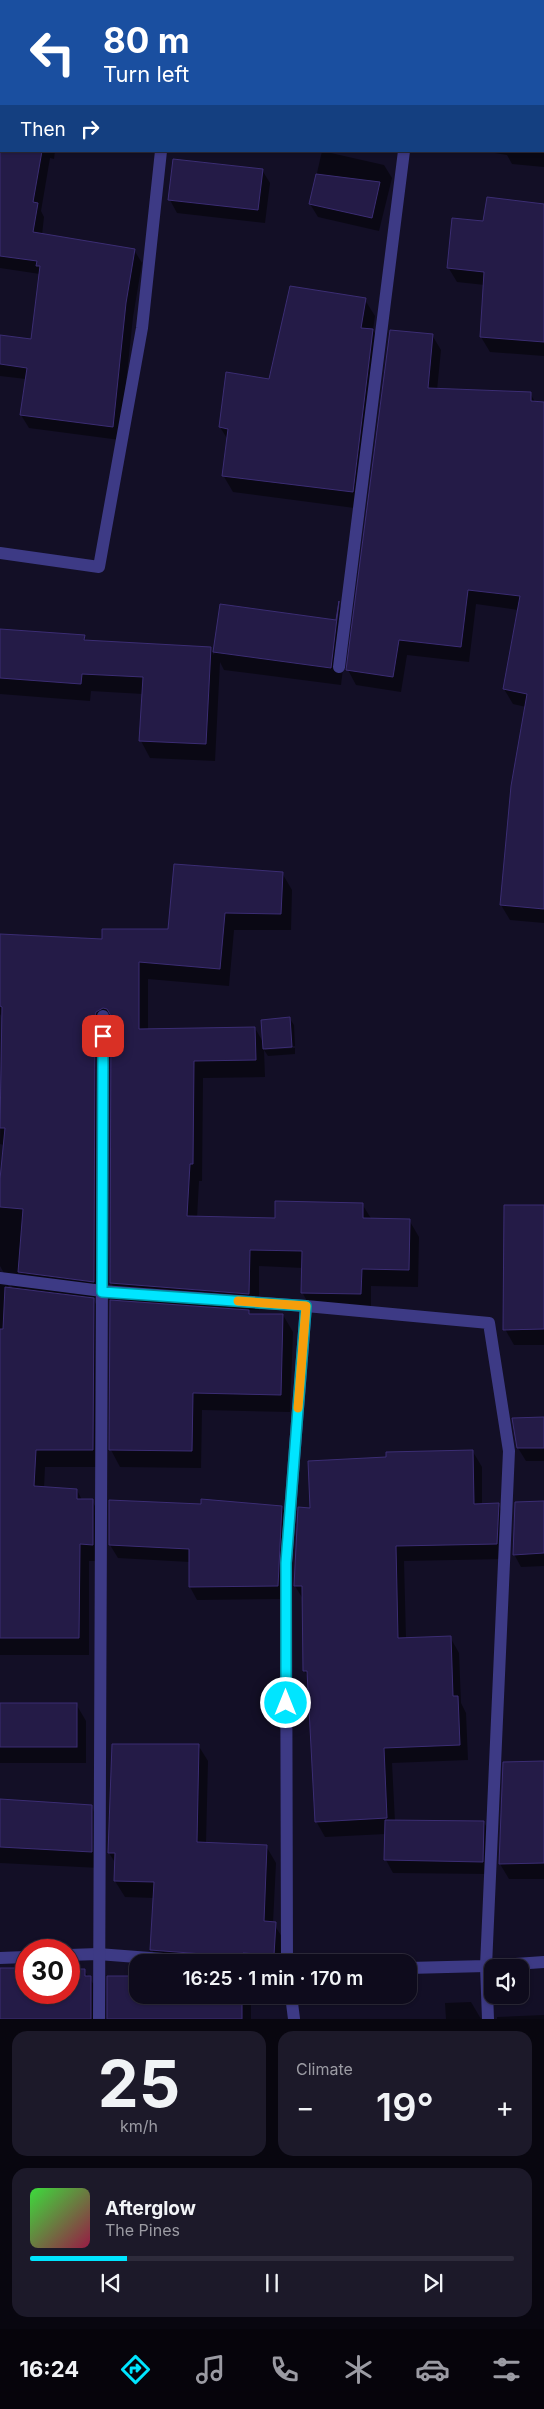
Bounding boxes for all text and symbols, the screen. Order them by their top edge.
text: 80 m [103,19,190,61]
icon: left [20,20,85,85]
text: Turn left [103,61,189,87]
icon: right [76,115,104,143]
text: Then [20,118,66,141]
pin [82,1015,124,1057]
icon: arrive [89,1022,117,1050]
position arrow [259,1676,311,1728]
speed limit sign: 30 [15,1939,80,2004]
map controls [484,1959,529,2004]
button: sound [484,1959,529,2004]
text: 16:25 · 1 min · 170 m [183,1967,363,1990]
text: 25 [98,2044,180,2123]
text: Climate [296,2059,353,2079]
text: 19° [376,2084,434,2130]
text: − [296,2090,315,2124]
text: + [495,2090,514,2124]
text: km/h [120,2116,158,2136]
text: Afterglow [105,2197,196,2220]
text: The Pines [105,2220,180,2240]
icon: previous [97,2269,125,2297]
icon: pause [258,2269,286,2297]
icon: next [419,2269,447,2297]
icon: directions [118,2352,153,2387]
icon: music [193,2352,228,2387]
icon: phone [267,2352,302,2387]
icon: climate [341,2352,376,2387]
icon: car [415,2352,450,2387]
icon: filters [489,2352,524,2387]
text: 16:24 [20,2356,79,2382]

